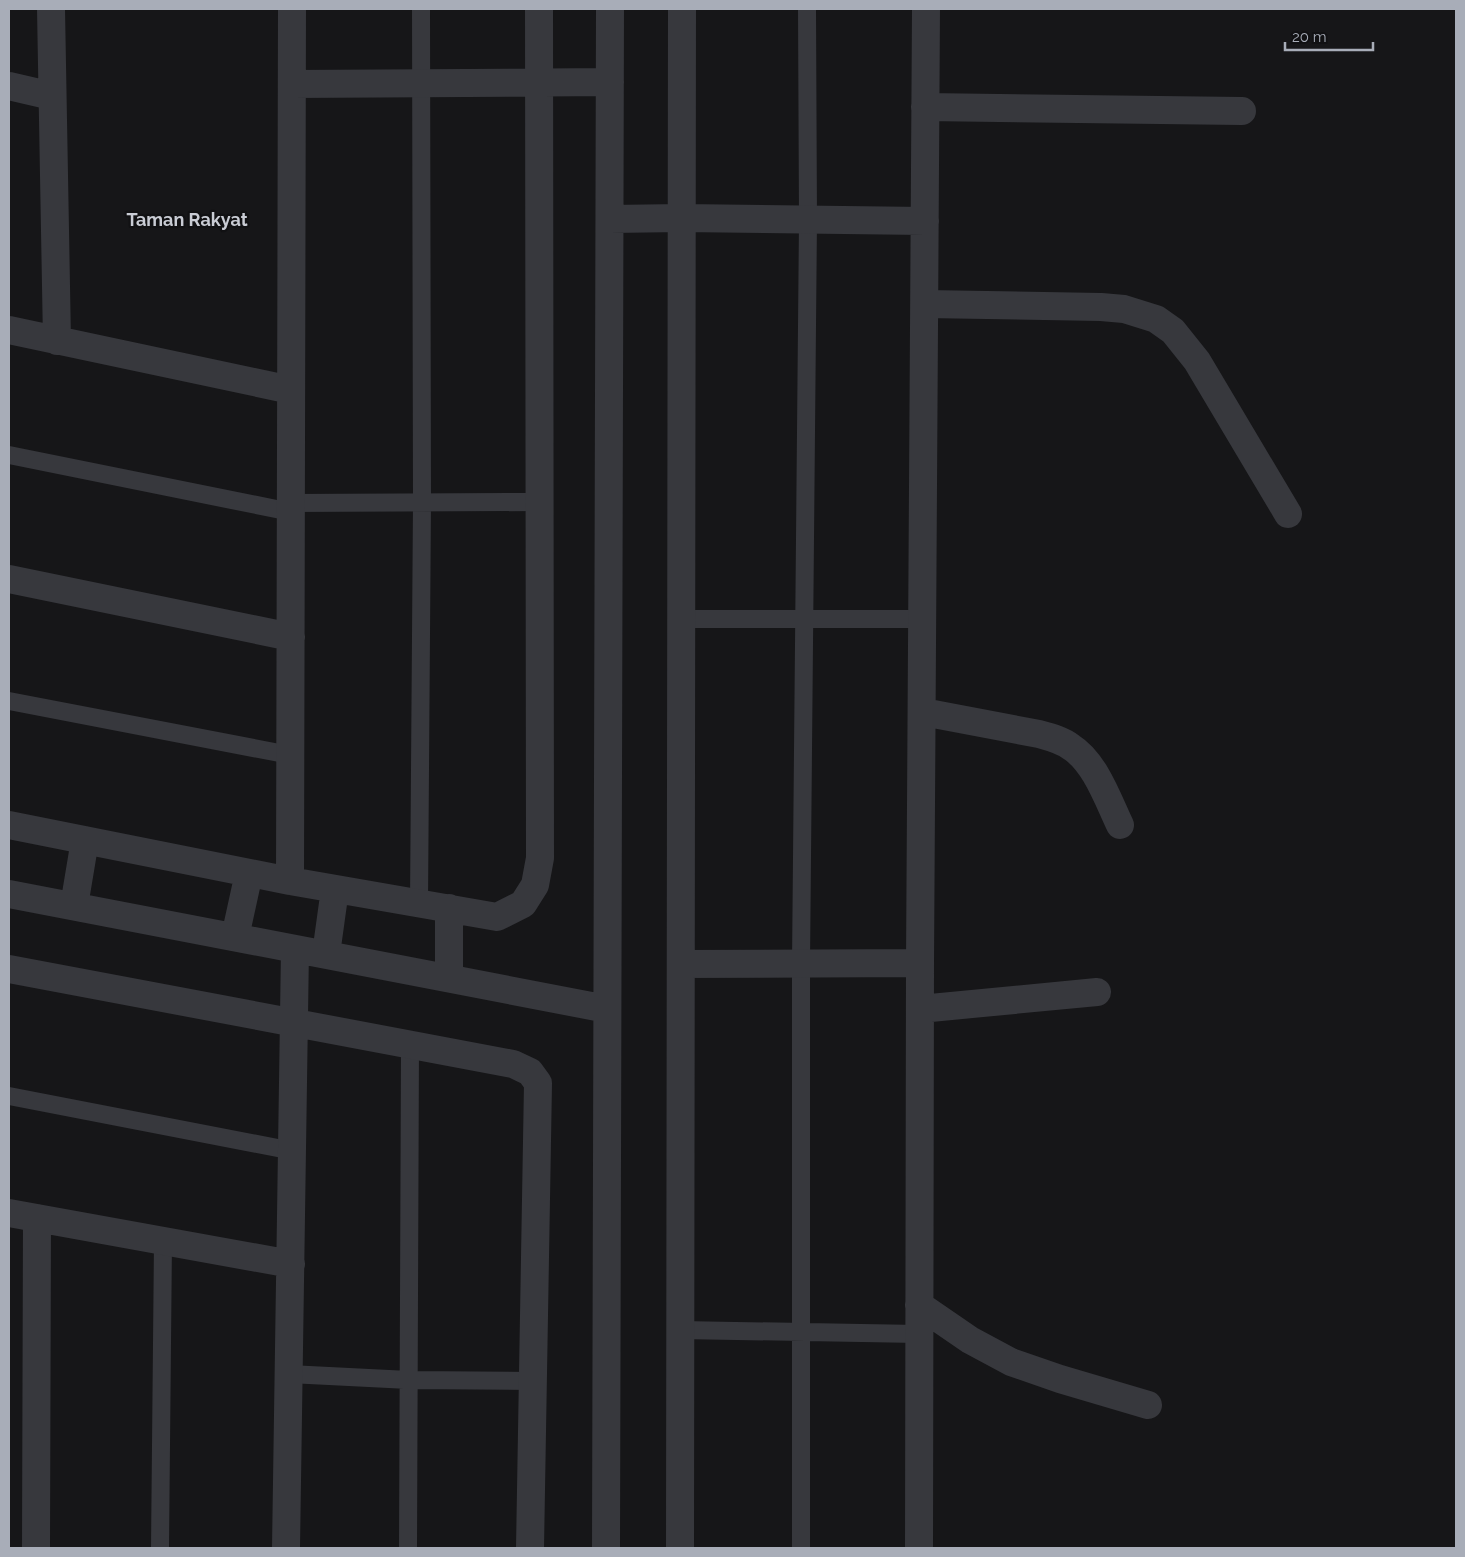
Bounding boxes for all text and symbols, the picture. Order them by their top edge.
scale bar [1285,20,1372,52]
text: 20 m [1292,28,1327,46]
district label: Taman Rakyat [126,209,248,230]

